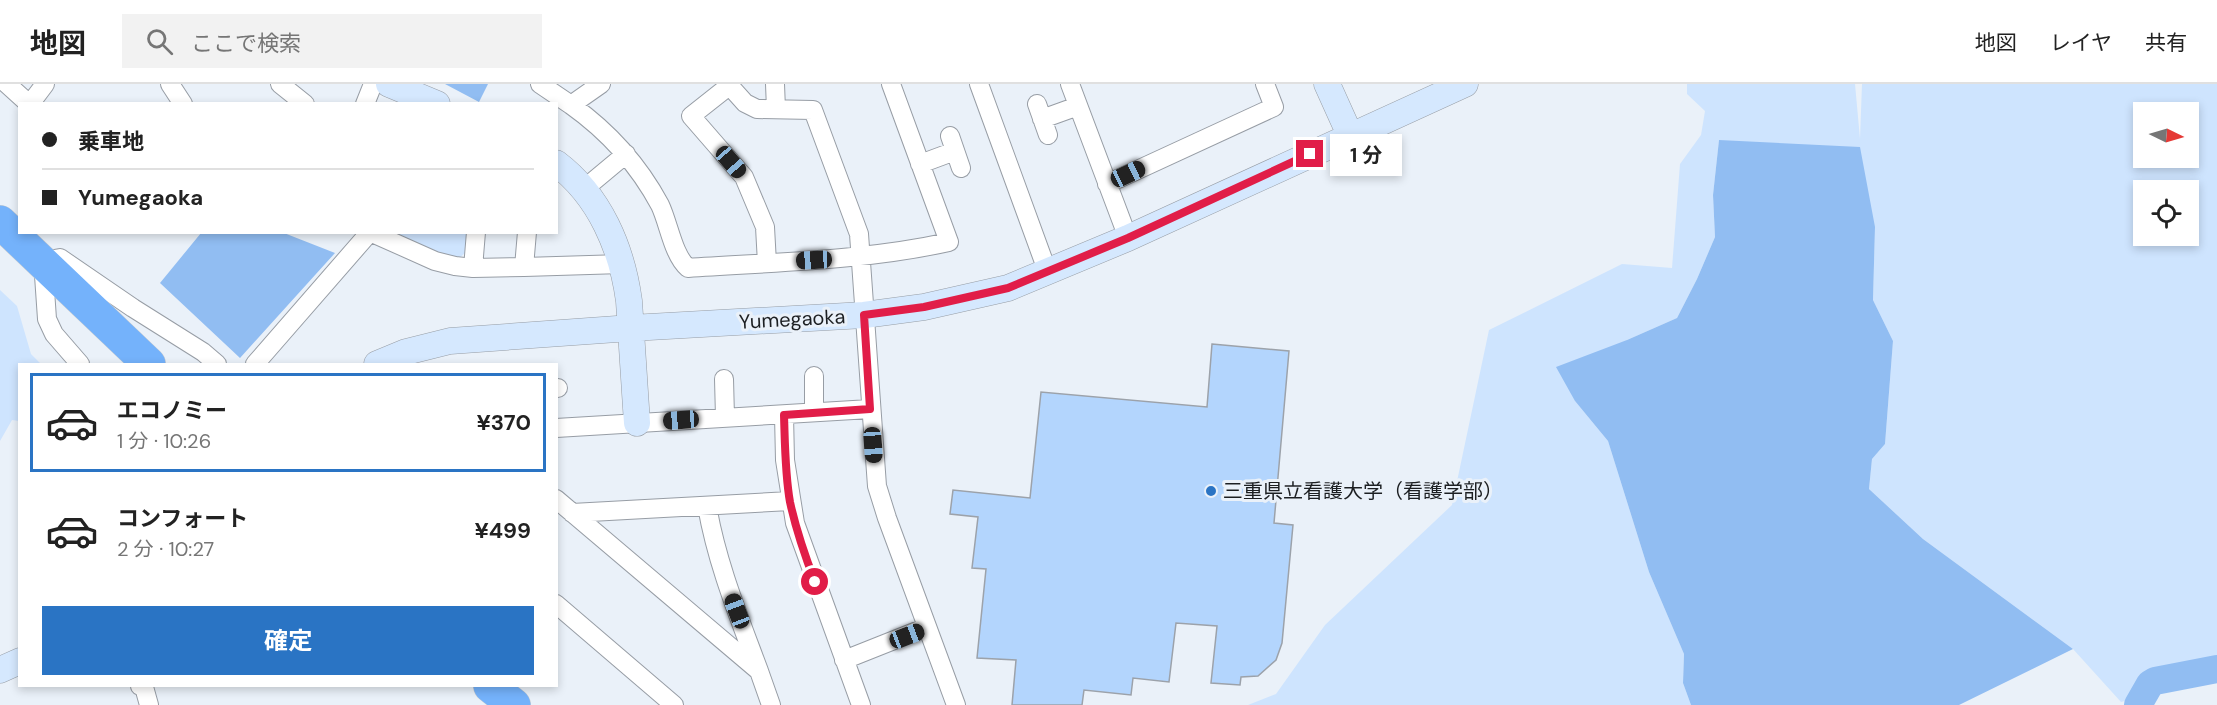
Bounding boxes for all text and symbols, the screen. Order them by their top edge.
search box [122,14,542,68]
text: 地図 [30,25,86,62]
icon: search [143,25,176,58]
text: ここで検索 [191,29,301,58]
text: 地図 [1975,29,2017,57]
text: レイヤ [2050,29,2112,57]
text: 共有 [2145,29,2187,57]
north arrow [2133,102,2199,168]
map controls [2133,102,2199,246]
text: 乗車地 [78,127,144,156]
callout: 1 分 [1331,133,1403,175]
route end [1296,140,1323,167]
text: 1 分 [1350,142,1382,168]
car [712,143,750,181]
car [1108,158,1148,190]
button: locate [2133,180,2199,246]
text: Yumegaoka [78,183,203,212]
car [796,250,832,270]
street label: Yumegaoka [738,303,846,335]
icon: car [45,396,99,450]
text: エコノミー [117,396,227,425]
text: ¥370 [476,408,531,437]
car [662,410,700,430]
car [863,426,883,464]
text: 1 分 · 10:26 [117,428,211,454]
place label: 三重県立看護大学（看護学部） [1223,478,1503,504]
marker: 三重県立看護大学（看護学部） [1204,484,1218,498]
icon: car [45,504,99,558]
text: コンフォート [117,504,248,533]
text: ¥499 [474,516,531,545]
text: 2 分 · 10:27 [117,536,214,562]
route start [801,568,828,595]
car [722,591,752,631]
button: 確定 [42,606,534,675]
car [887,621,927,651]

